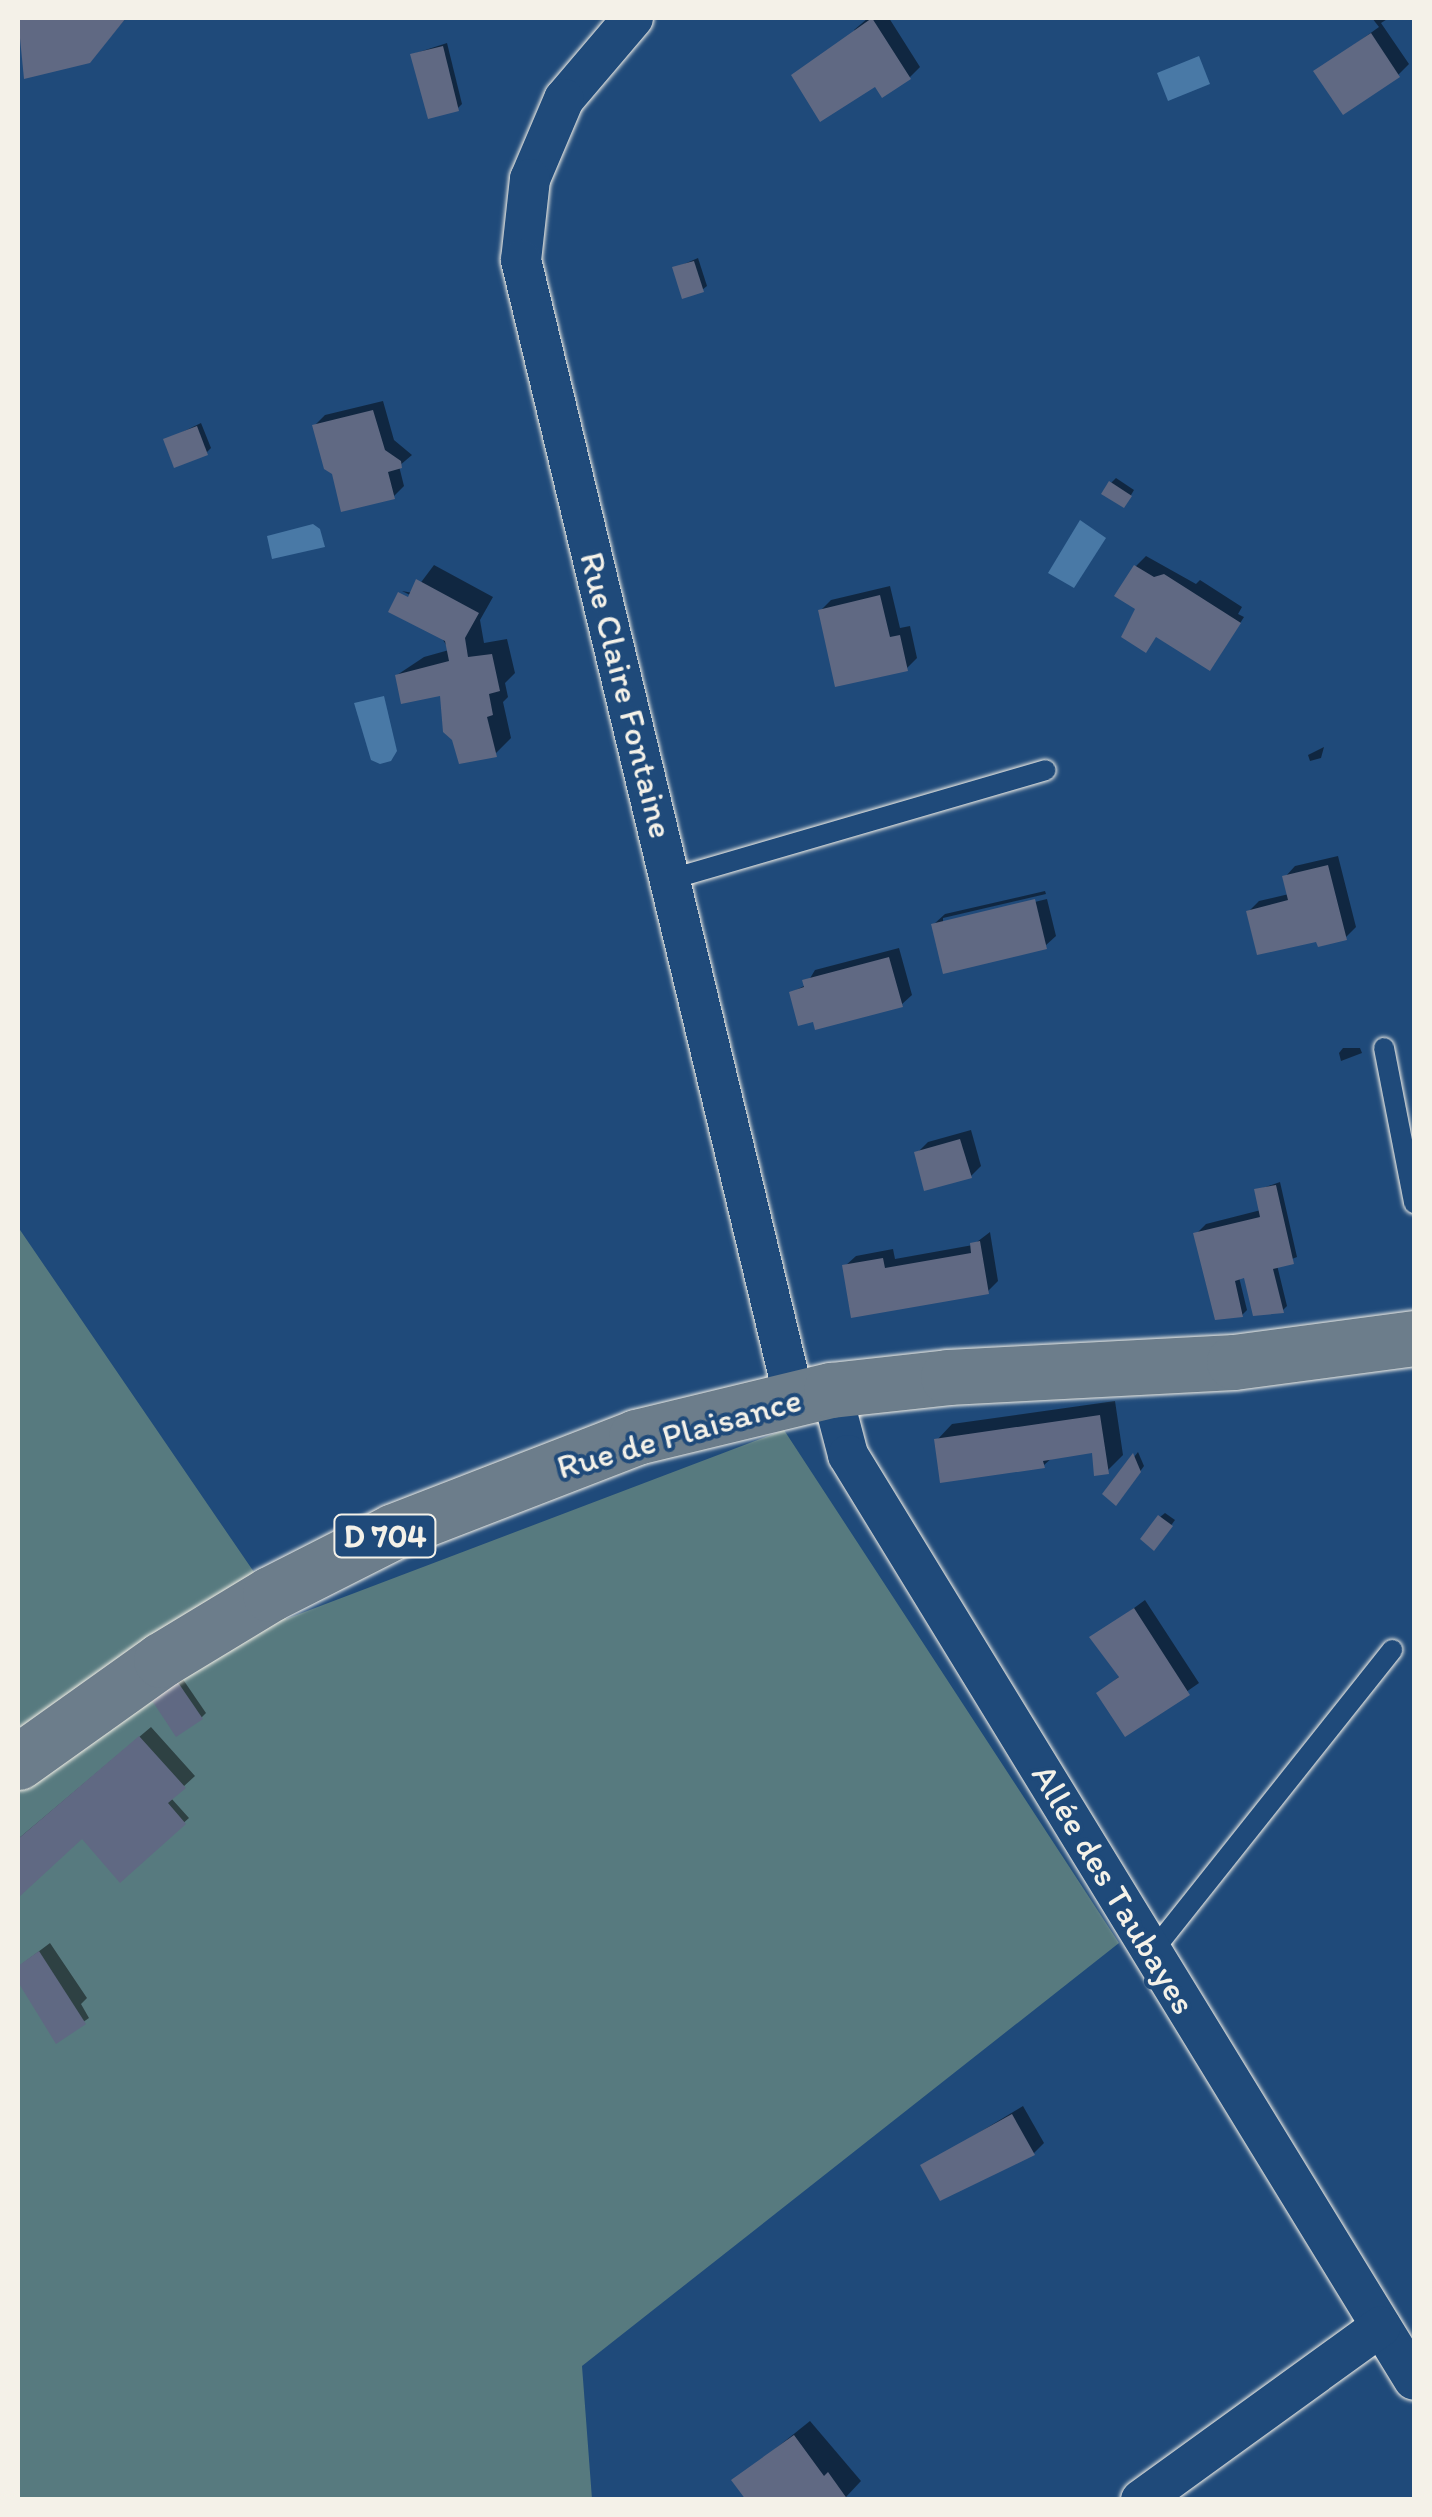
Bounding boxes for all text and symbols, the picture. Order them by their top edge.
street label: Rue Claire Fontaine [571,548,683,842]
street label: Rue de Plaisance [552,1378,806,1488]
road number: D 704 [332,1509,438,1563]
street label: Allée des Taubayes [1024,1758,1204,2020]

